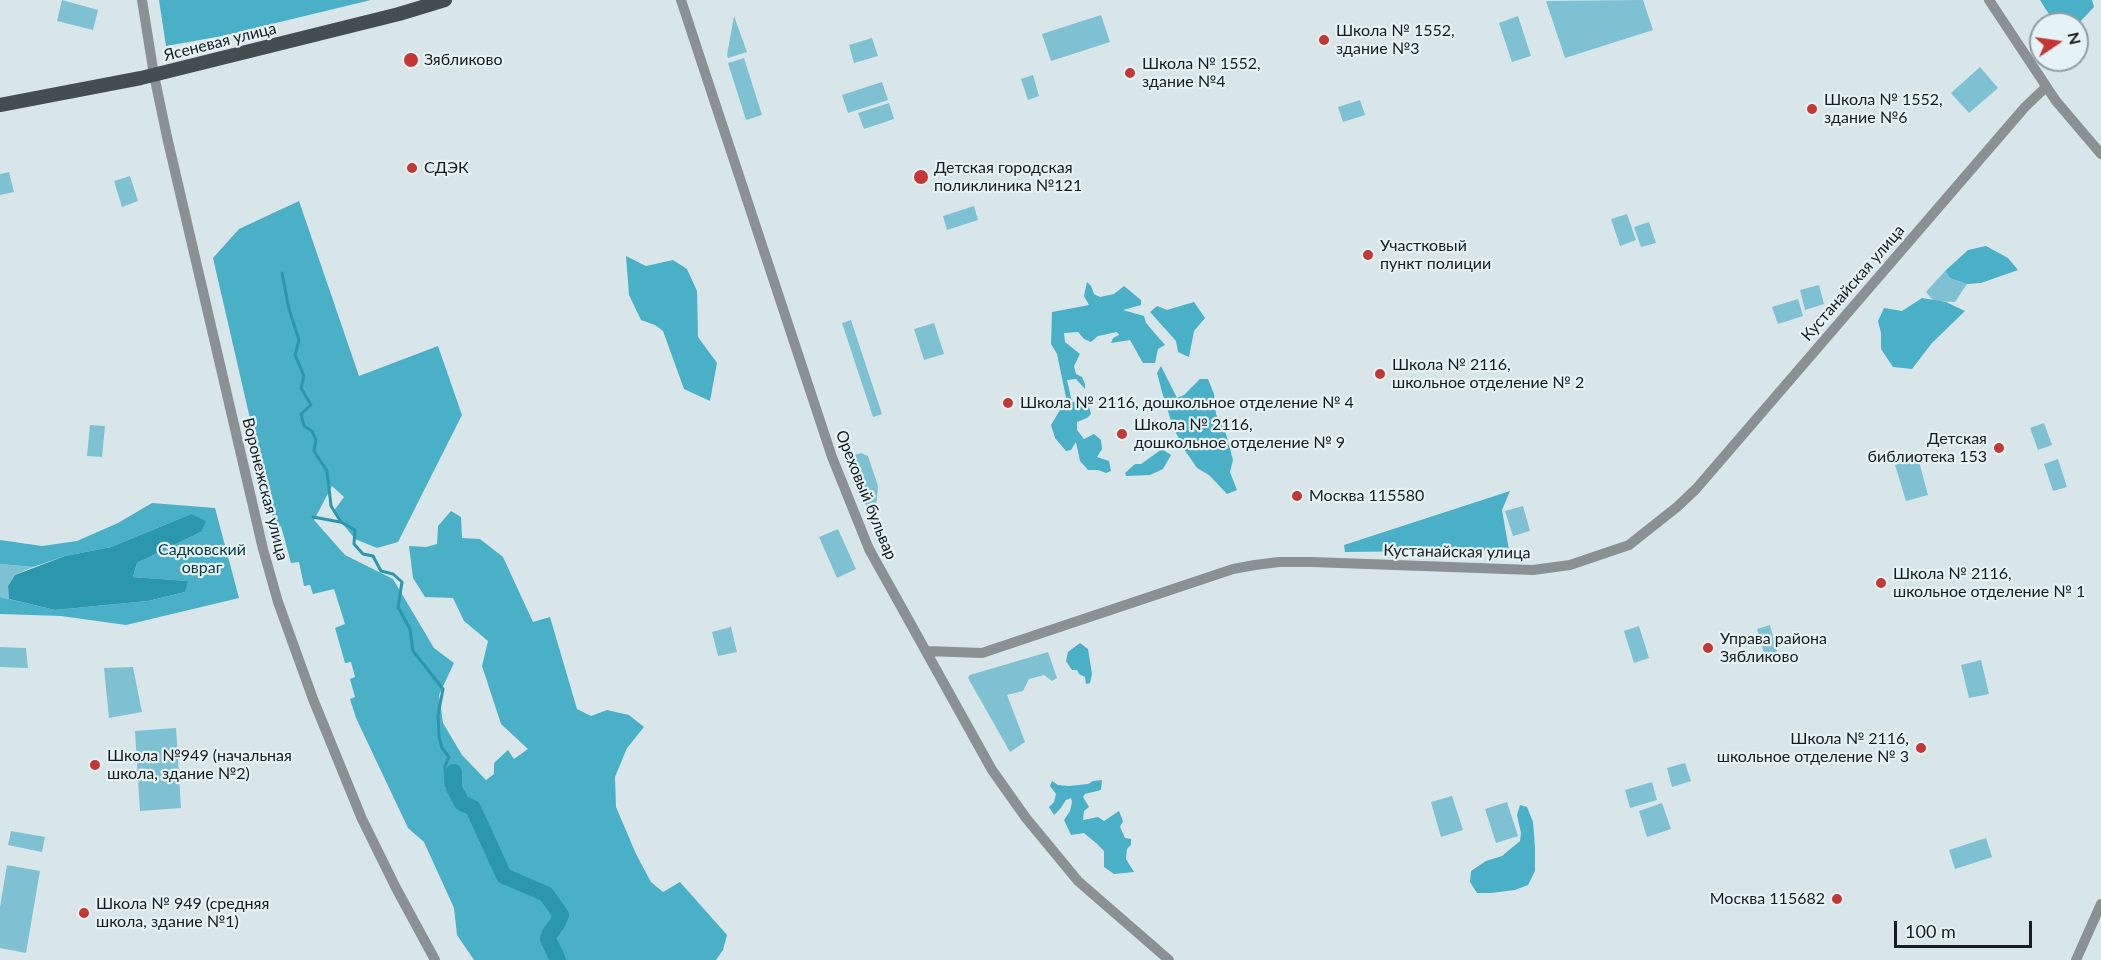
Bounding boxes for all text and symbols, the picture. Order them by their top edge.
north arrow [2029,12,2089,72]
street label: Ясеневая улица [162,19,278,65]
place label: Школа № 1552, здание №3 [1336,21,1455,59]
text: N [2064,30,2086,46]
marker: Школа № 1552, здание №3 [1317,33,1331,47]
place label: Зябликово [424,50,502,70]
marker: Зябликово [402,51,420,69]
place label: Школа № 1552, здание №4 [1142,54,1261,92]
marker: Школа № 1552, здание №4 [1123,66,1137,80]
place label: Школа № 1552, здание №6 [1824,90,1943,128]
marker: Школа № 1552, здание №6 [1805,102,1819,116]
place label: СДЭК [424,158,469,178]
place label: Детская городская поликлиника №121 [934,158,1082,196]
marker: СДЭК [405,161,419,175]
marker: Детская городская поликлиника №121 [912,168,930,186]
street label: Кустанайская улица [1797,221,1909,345]
place label: Участковый пункт полиции [1380,236,1491,274]
marker: Участковый пункт полиции [1361,248,1375,262]
place label: Школа № 2116, школьное отделение № 2 [1392,355,1584,393]
marker: Школа № 2116, школьное отделение № 2 [1373,367,1387,381]
place label: Школа № 2116, дошкольное отделение № 4 [1020,393,1354,413]
marker: Школа № 2116, дошкольное отделение № 4 [1001,396,1015,410]
place label: Школа № 2116, дошкольное отделение № 9 [1134,415,1345,453]
street label: Воронежская улица [238,416,292,562]
street label: Ореховый бульвар [831,427,901,563]
marker: Школа № 2116, дошкольное отделение № 9 [1115,427,1129,441]
place label: Детская библиотека 153 [1868,429,1987,467]
marker: Детская библиотека 153 [1992,441,2006,455]
place label: Москва 115580 [1309,486,1424,506]
marker: Москва 115580 [1290,489,1304,503]
park label: Садковский овраг [158,540,246,578]
street label: Кустанайская улица [1383,541,1531,563]
place label: Школа № 2116, школьное отделение № 1 [1893,564,2085,602]
marker: Школа № 2116, школьное отделение № 1 [1874,576,1888,590]
place label: Управа района Зябликово [1720,629,1827,667]
marker: Управа района Зябликово [1701,641,1715,655]
place label: Школа № 2116, школьное отделение № 3 [1717,729,1909,767]
marker: Школа № 2116, школьное отделение № 3 [1914,741,1928,755]
place label: Школа №949 (начальная школа, здание №2) [107,746,292,784]
marker: Школа №949 (начальная школа, здание №2) [88,758,102,772]
place label: Москва 115682 [1710,889,1825,909]
marker: Москва 115682 [1830,892,1844,906]
place label: Школа № 949 (средняя школа, здание №1) [96,894,269,932]
marker: Школа № 949 (средняя школа, здание №1) [77,906,91,920]
scale bar [1897,909,2035,947]
text: 100 m [1905,920,1956,942]

